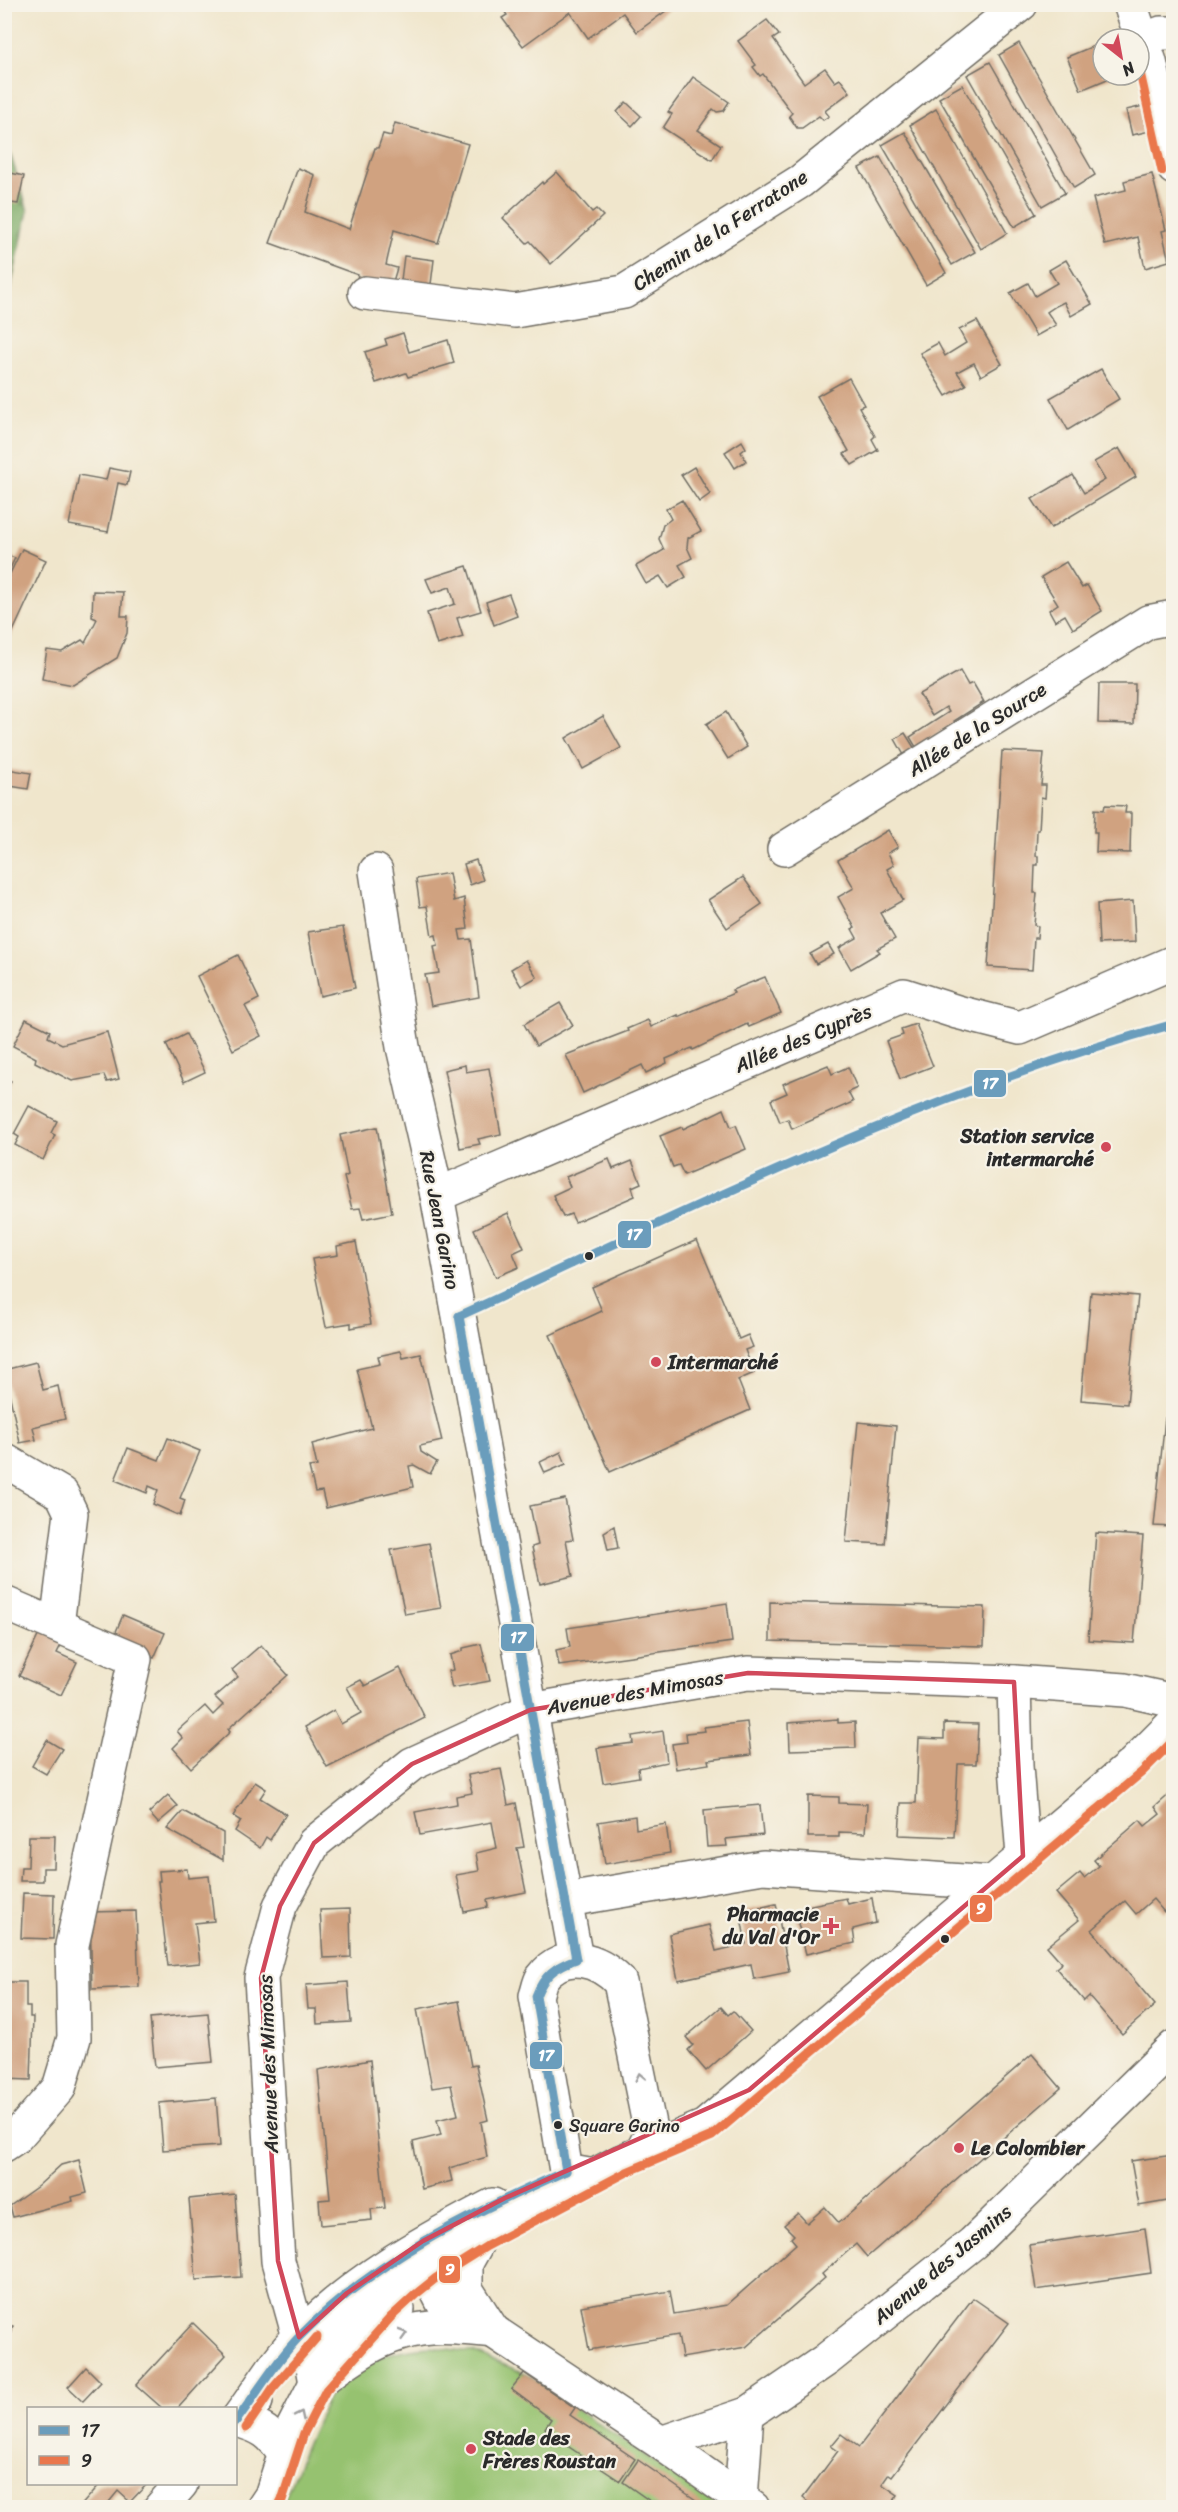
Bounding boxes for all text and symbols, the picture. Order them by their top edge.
north arrow [1091,27,1151,87]
text: N [1115,54,1142,85]
street label: Chemin de la Ferratone [625,160,815,301]
street label: Allée de la Source [900,672,1054,787]
street label: Allée des Cyprès [728,993,878,1084]
line badge: 17 [973,1069,1007,1098]
text: 17 [982,1069,1000,1098]
place label: Station service intermarché [959,1119,1095,1177]
marker: Station service intermarché [1099,1140,1113,1154]
street label: Rue Jean Garino [409,1148,470,1292]
line badge: 17 [617,1220,652,1249]
text: 17 [626,1220,644,1249]
unlabelled marker [583,1250,595,1262]
place label: Intermarché [667,1345,779,1380]
marker: Intermarché [649,1355,663,1369]
line badge: 17 [500,1623,535,1652]
text: 17 [510,1623,528,1652]
street label: Avenue des Mimosas [543,1660,727,1725]
line badge: 9 [969,1894,993,1923]
text: 9 [976,1894,986,1923]
place label: Pharmacie du Val d'Or [722,1897,821,1955]
marker: Pharmacie du Val d'Or [824,1919,838,1933]
unlabelled marker [939,1933,951,1945]
street label: Avenue des Mimosas [248,1973,289,2155]
line badge: 17 [529,2041,563,2070]
text: 17 [538,2041,556,2070]
one-way arrow [635,2072,648,2082]
place label: Square Garino [569,2110,680,2142]
marker: Square Garino [552,2119,564,2131]
place label: Le Colombier [971,2131,1086,2166]
marker: Le Colombier [952,2141,966,2155]
street label: Avenue des Jasmins [864,2195,1021,2334]
line badge: 9 [438,2255,461,2284]
text: 9 [445,2255,455,2284]
one-way arrow [397,2329,408,2341]
legend [27,2407,237,2485]
one-way arrow [293,2410,304,2421]
text: 17 [81,2415,101,2447]
place label: Stade des Frères Roustan [482,2421,616,2479]
marker: Stade des Frères Roustan [464,2442,478,2456]
text: 9 [81,2445,92,2477]

